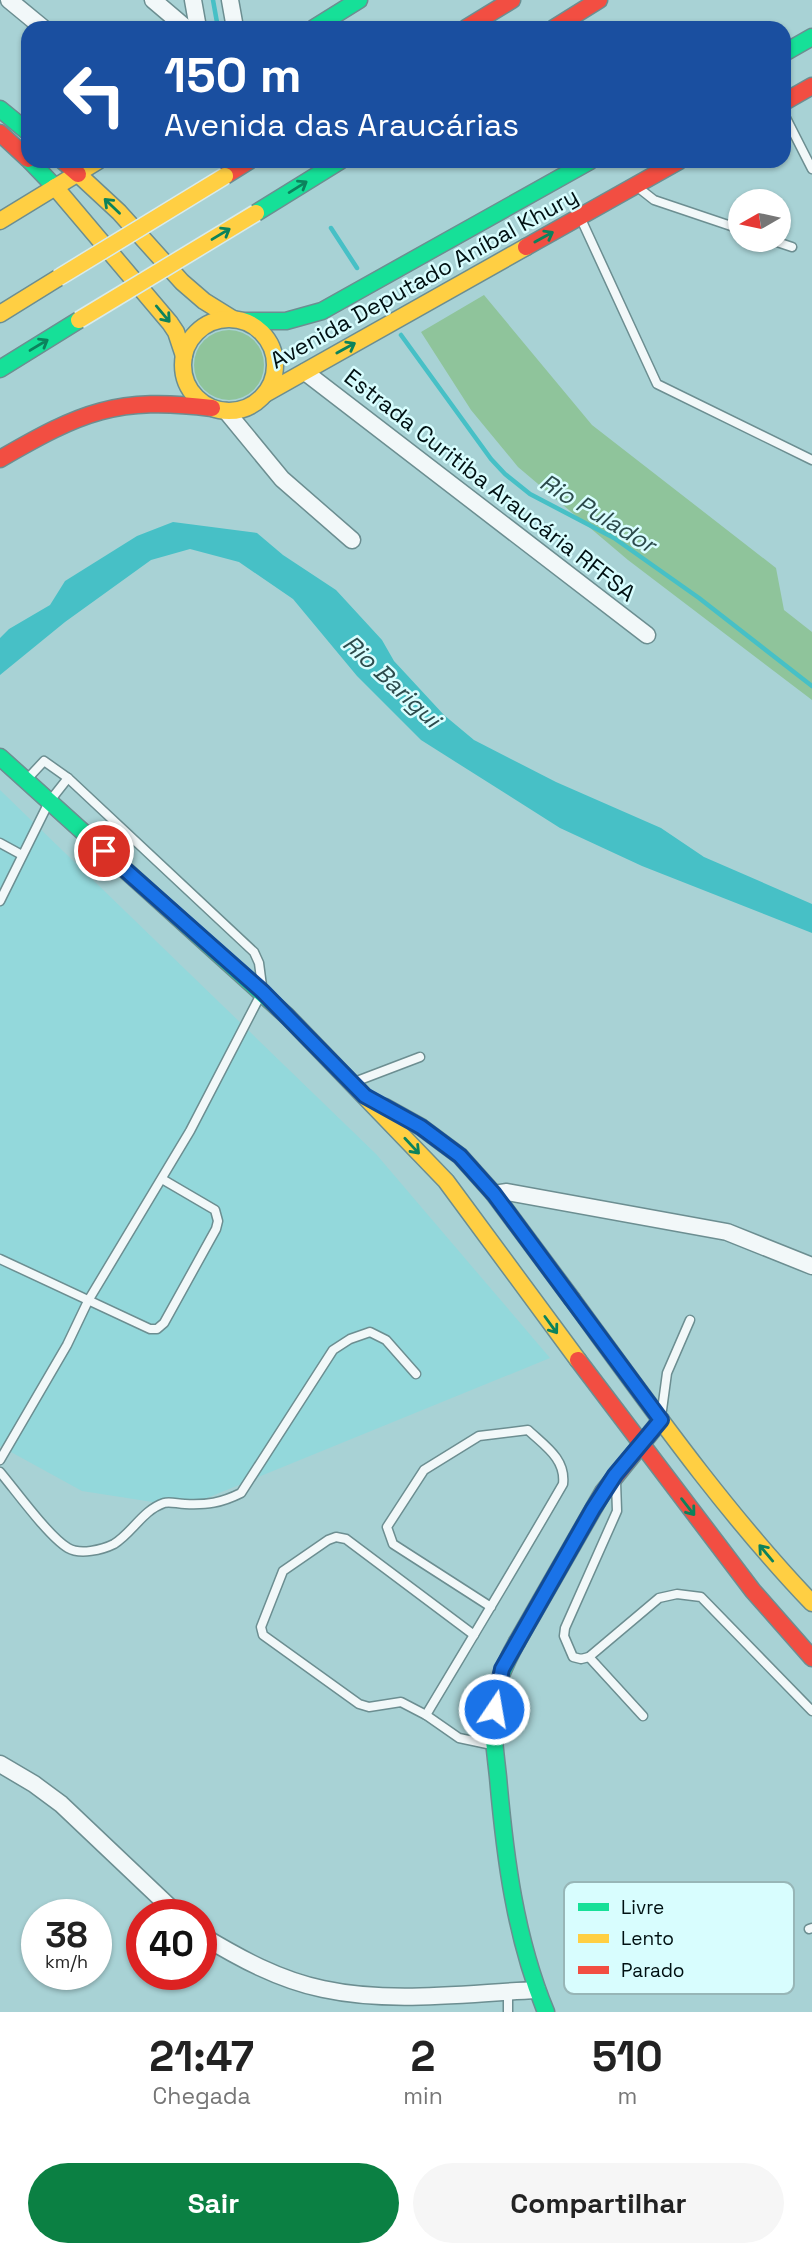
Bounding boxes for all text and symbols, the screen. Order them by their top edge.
text: 150 m [164,44,302,106]
icon: left [49,49,140,140]
text: Avenida das Araucárias [164,105,519,145]
one-way arrow [288,179,308,193]
street label: Avenida Deputado Aníbal Khury [265,181,583,375]
north arrow [728,189,791,252]
map controls [728,189,791,252]
one-way arrow [104,197,121,214]
one-way arrow [211,227,231,241]
one-way arrow [533,230,554,243]
one-way arrow [155,305,171,323]
one-way arrow [29,337,49,351]
one-way arrow [335,341,356,354]
street label: Estrada Curitiba Araucária RFFSA [338,362,642,608]
water label: Rio Pulador [534,466,664,561]
water label: Rio Barigui [337,628,450,736]
pin [74,821,134,881]
icon: arrive [85,832,123,870]
one-way arrow [403,1137,420,1154]
one-way arrow [544,1315,558,1334]
one-way arrow [680,1498,695,1516]
one-way arrow [758,1544,774,1562]
position arrow [457,1672,531,1746]
legend [564,1882,794,1994]
text: Livre [621,1895,664,1920]
speed limit sign: 40 [126,1899,217,1990]
text: 38 [45,1913,88,1957]
text: Lento [621,1926,674,1951]
text: km/h [45,1950,88,1973]
text: Parado [621,1958,685,1983]
text: 21:47 [149,2030,254,2083]
text: 2 [411,2030,435,2083]
text: 510 [592,2030,663,2083]
text: Chegada [153,2081,251,2111]
text: min [403,2081,443,2111]
text: m [617,2081,637,2111]
button: Sair [28,2163,399,2243]
button: Compartilhar [413,2163,784,2243]

